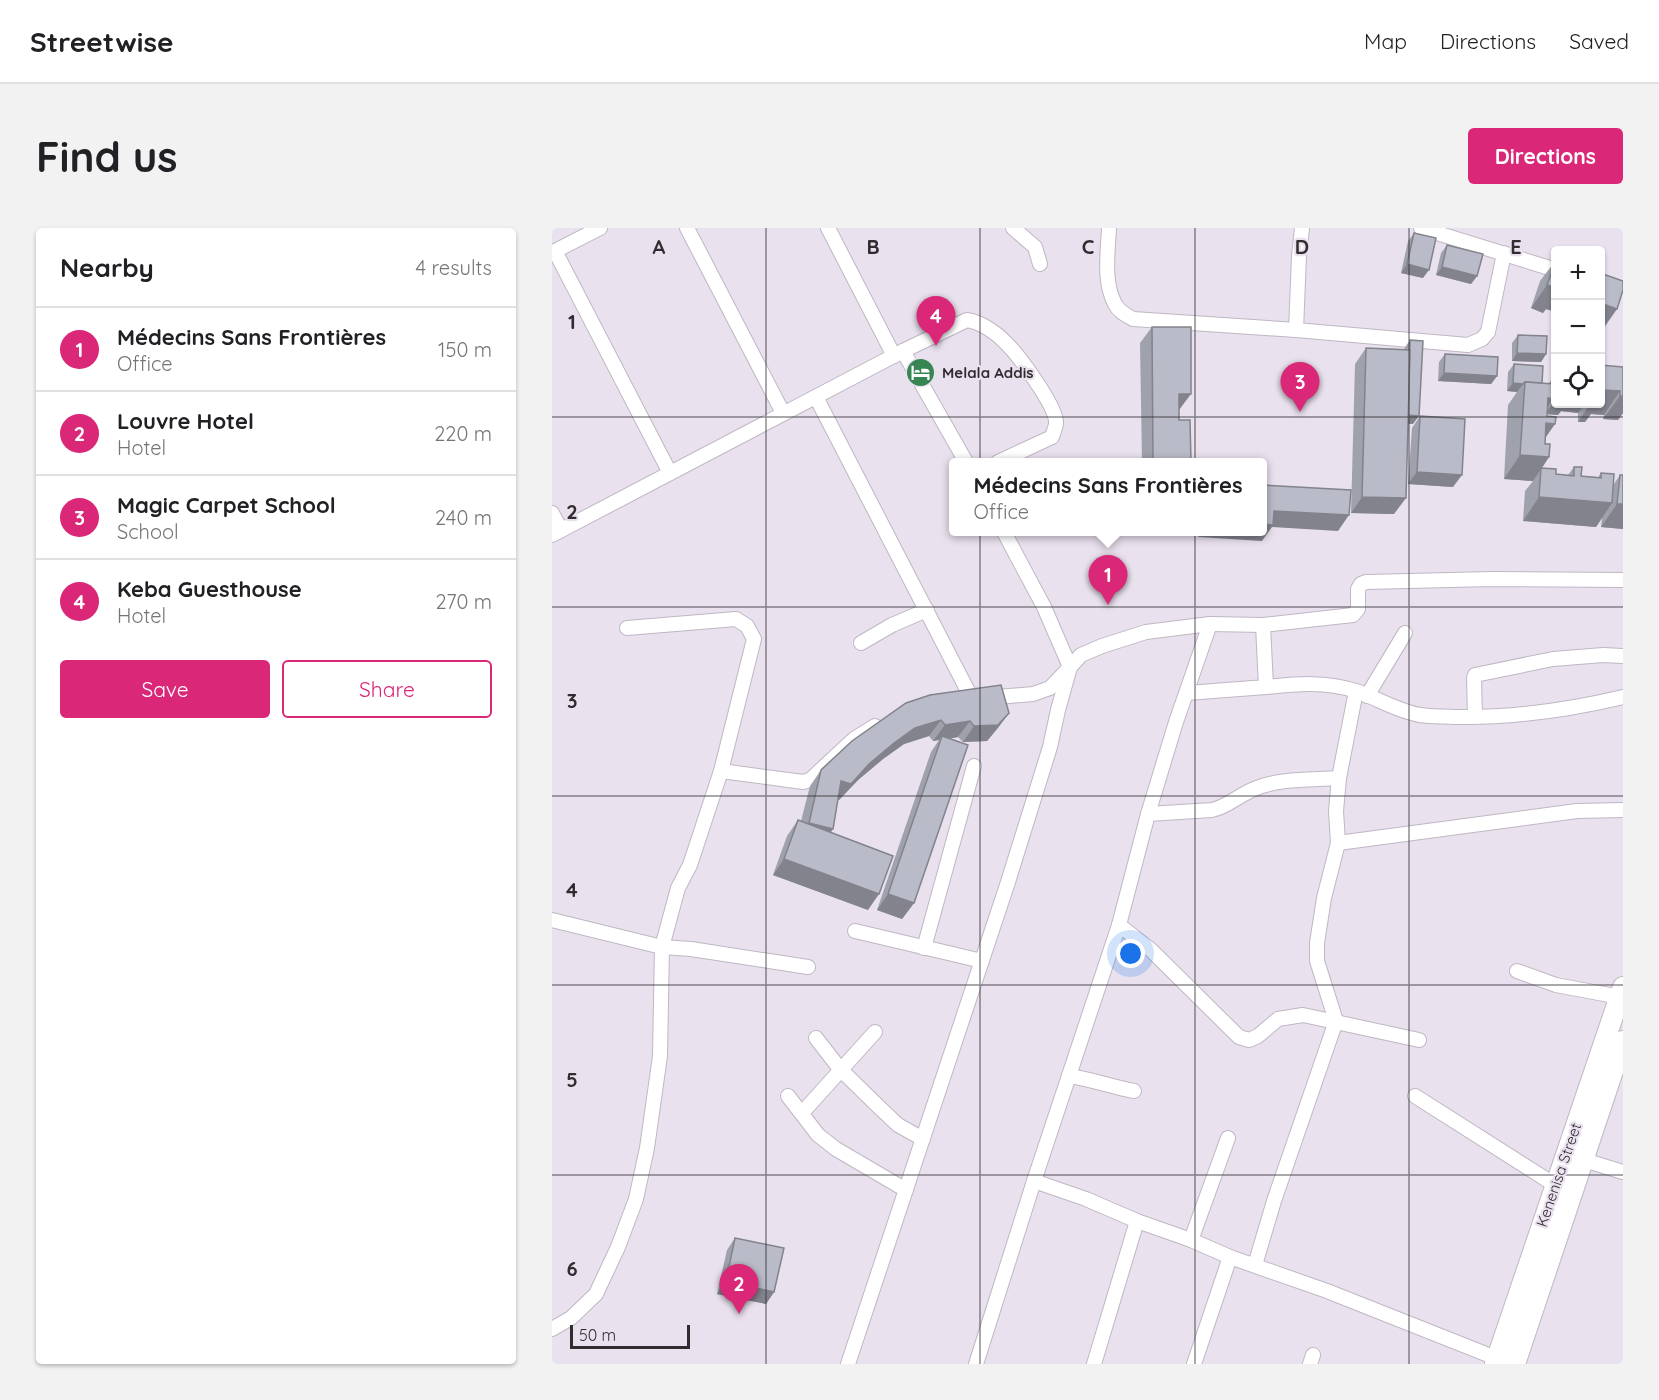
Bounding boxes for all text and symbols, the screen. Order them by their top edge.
text: Streetwise [30,24,173,59]
text: Map [1364,28,1407,54]
text: Directions [1440,28,1536,54]
text: Saved [1569,28,1629,54]
button: Directions [1468,128,1623,184]
text: Find us [36,130,178,183]
text: A [653,234,666,259]
text: B [866,234,880,259]
text: C [1082,234,1095,259]
text: D [1295,234,1309,259]
text: E [1510,234,1522,259]
map controls [1551,246,1605,408]
button: + [1551,246,1605,300]
text: Nearby [60,251,154,284]
text: 4 results [416,255,492,280]
pin: 4 [916,296,956,346]
button: − [1551,300,1605,354]
text: 1 [568,309,576,334]
text: Médecins Sans Frontières [117,323,386,351]
text: 1 [76,337,83,362]
text: 150 m [438,337,492,362]
text: Office [117,351,173,376]
button: locate [1551,354,1605,408]
hotel icon: Melala Addis [905,357,937,389]
pin: 3 [1280,362,1320,412]
place label: Melala Addis [942,363,1033,382]
text: Louvre Hotel [117,407,254,435]
text: 2 [74,421,85,446]
text: 220 m [434,421,492,446]
text: Hotel [117,435,166,460]
popup [949,458,1267,536]
text: Médecins Sans Frontières [973,471,1243,499]
text: Magic Carpet School [117,491,336,519]
text: 2 [566,499,578,524]
text: Office [973,499,1029,524]
text: 3 [74,505,85,530]
text: 240 m [435,505,492,530]
text: School [117,519,179,544]
pin: 1 [1088,556,1128,605]
text: Keba Guesthouse [117,575,302,603]
text: 4 [74,589,85,614]
text: 270 m [435,589,492,614]
text: Hotel [117,603,166,628]
button: Save [60,660,270,718]
button: Share [282,660,492,718]
text: 3 [567,688,577,713]
text: 4 [566,877,578,902]
your location [1116,939,1145,968]
text: 5 [566,1067,578,1092]
street label: Kenenisa Street [1532,1120,1585,1229]
text: 6 [566,1256,578,1281]
pin: 2 [720,1264,759,1314]
scale bar [570,1322,690,1350]
text: 50 m [579,1325,616,1345]

